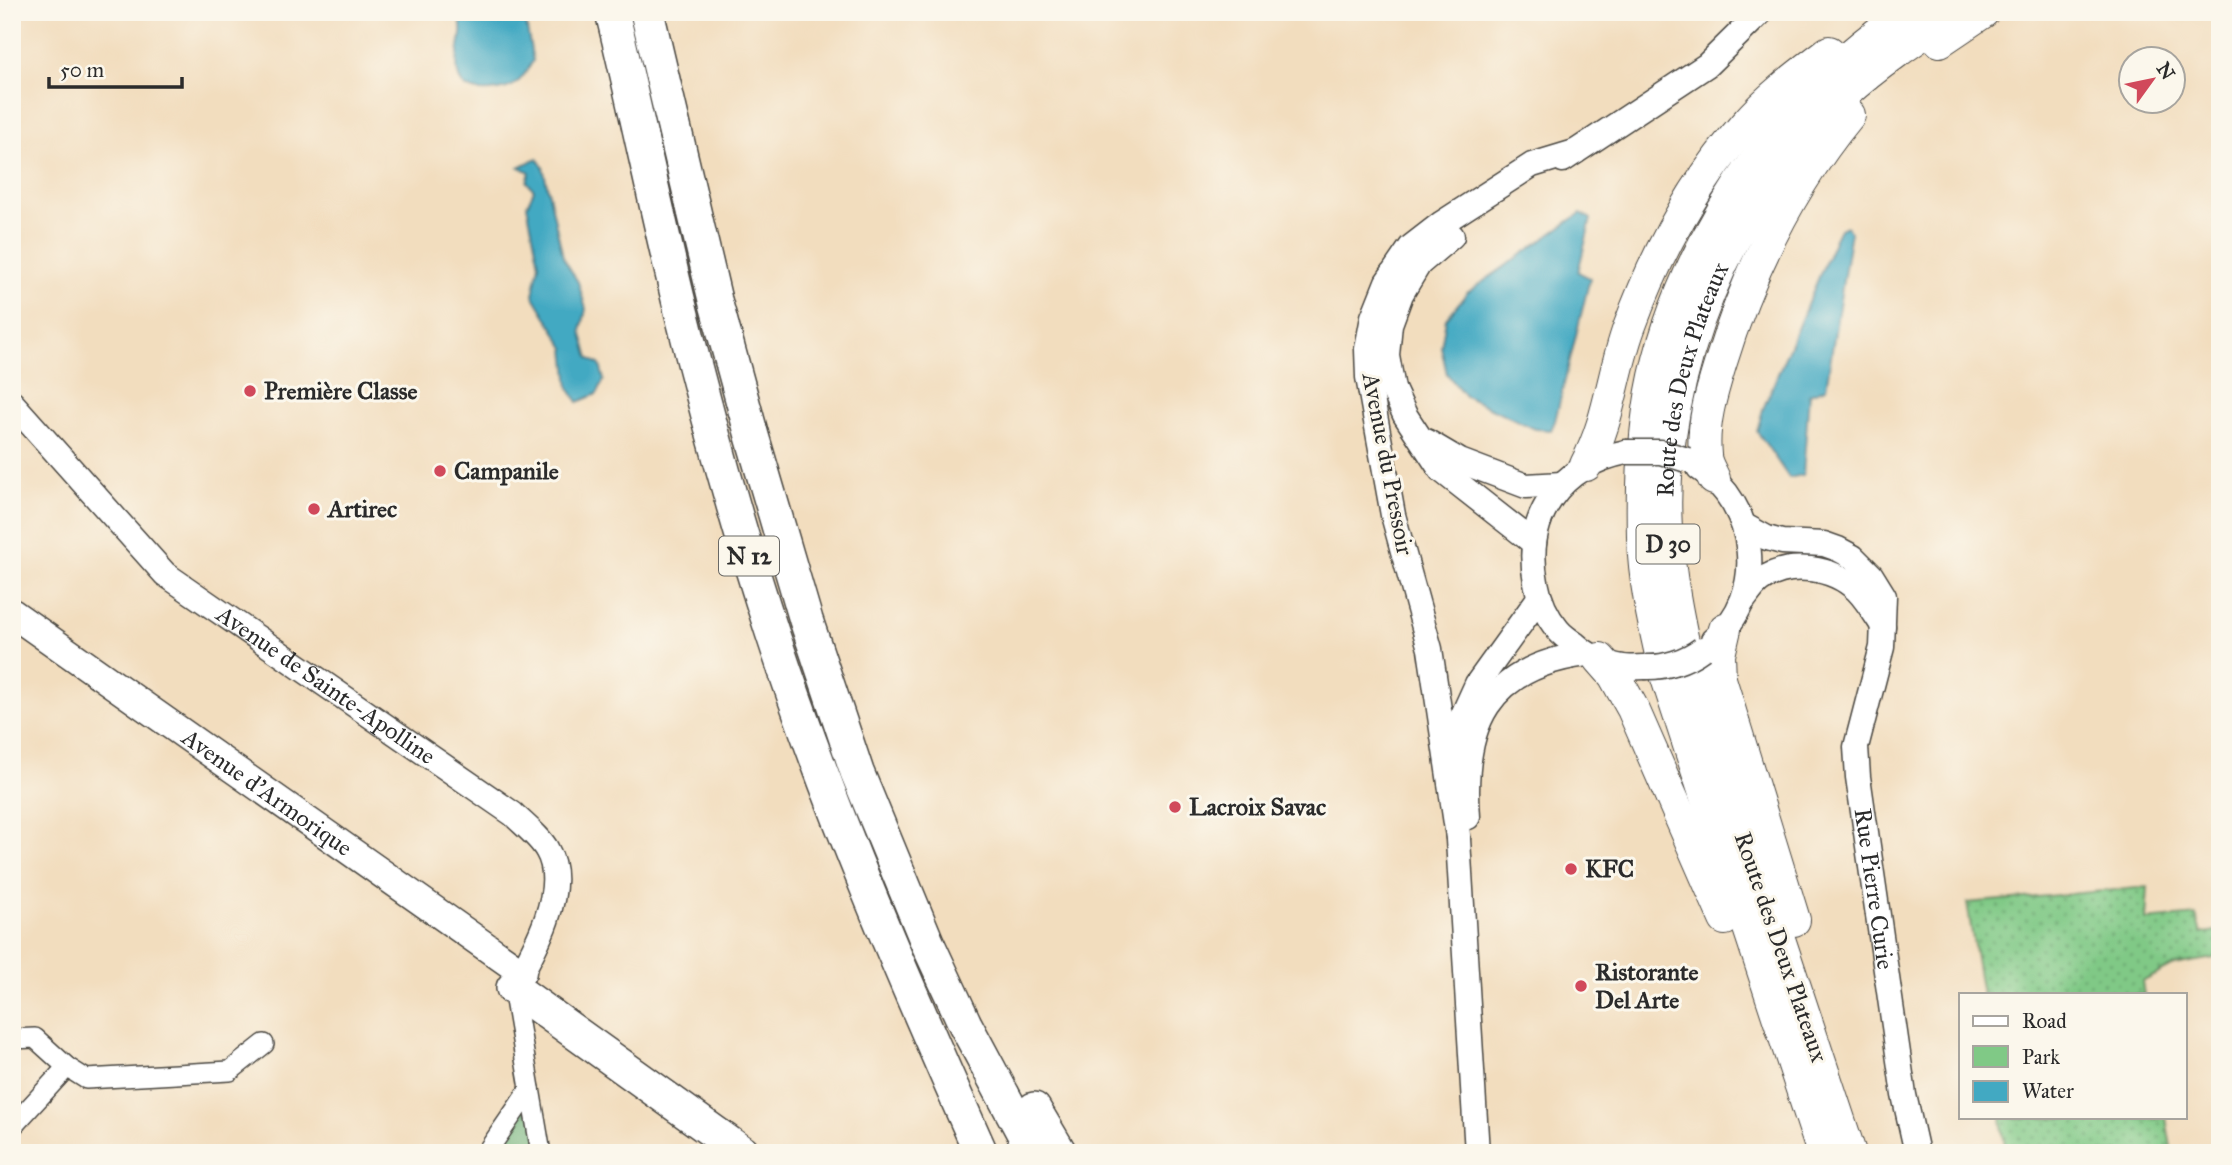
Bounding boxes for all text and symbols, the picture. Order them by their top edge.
scale bar [49,46,182,90]
north arrow [2116,46,2186,116]
text: 50 m [60,57,105,83]
text: N [2152,58,2180,84]
street label: Route des Deux Plateaux [1650,257,1736,497]
street label: Avenue du Pressoir [1355,369,1420,558]
place label: Première Classe [264,376,418,406]
marker: Première Classe [242,383,258,399]
place label: Campanile [454,456,559,486]
marker: Campanile [432,463,448,479]
place label: Artirec [326,494,397,524]
marker: Artirec [306,501,322,517]
road number: D 30 [1636,524,1700,564]
road number: N 12 [719,536,779,576]
street label: Avenue de Sainte-Apolline [210,598,441,771]
street label: Avenue d'Armorique [175,722,358,863]
place label: Lacroix Savac [1189,792,1326,822]
marker: Lacroix Savac [1167,799,1183,815]
street label: Rue Pierre Curie [1848,806,1901,971]
street label: Route des Deux Plateaux [1728,828,1835,1066]
place label: KFC [1585,854,1634,884]
marker: KFC [1563,861,1579,877]
place label: Ristorante Del Arte [1595,957,1698,1015]
marker: Ristorante Del Arte [1573,978,1589,994]
legend [1959,993,2186,1120]
text: Road [2022,1008,2067,1034]
text: Park [2022,1044,2060,1070]
text: Water [2022,1078,2074,1104]

